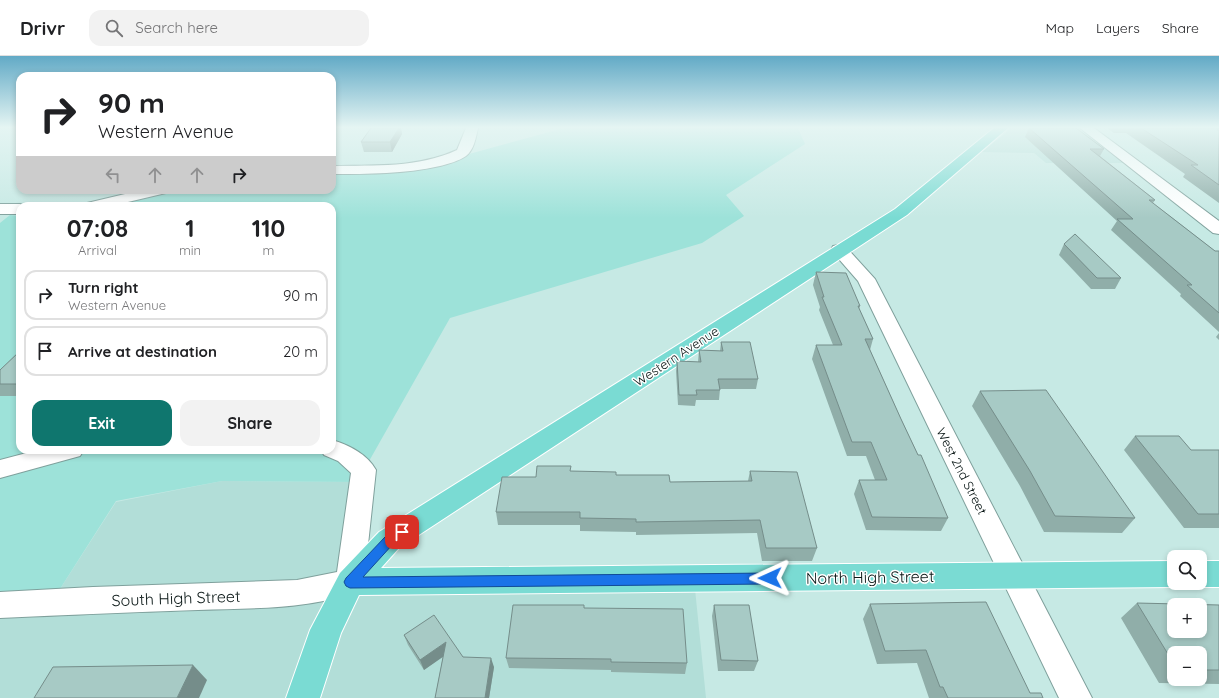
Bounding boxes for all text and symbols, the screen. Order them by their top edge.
search box [89,10,369,46]
text: Drivr [20,16,65,40]
icon: search [103,17,125,39]
text: Search here [135,18,218,37]
text: Map [1045,19,1074,37]
text: Layers [1096,19,1140,37]
text: Share [1162,19,1199,37]
text: 90 m [98,85,165,120]
icon: right [32,88,84,140]
text: Western Avenue [98,120,234,143]
icon: left [102,164,124,186]
icon: ahead [144,164,166,186]
icon: ahead [186,164,208,186]
icon: right [228,164,250,186]
text: 07:08 [67,213,128,243]
text: 1 [185,213,195,243]
text: 110 [252,213,285,243]
text: Arrival [78,242,117,258]
text: min [179,242,201,258]
text: m [263,242,274,258]
text: Turn right [68,278,139,297]
icon: right [34,284,56,306]
text: 90 m [283,286,318,305]
text: Western Avenue [68,297,166,313]
street label: Western Avenue [631,323,721,389]
icon: arrive [34,340,56,362]
text: Arrive at destination [68,342,217,361]
text: 20 m [283,342,318,361]
button: Exit [32,400,172,446]
button: Share [180,400,320,446]
street label: West 2nd Street [933,425,991,517]
pin [385,515,419,549]
icon: arrive [391,521,413,543]
map controls [1167,550,1207,686]
button: search [1167,550,1207,590]
position arrow [749,557,791,599]
street label: North High Street [806,566,934,588]
street label: South High Street [111,586,241,610]
button: + [1167,598,1207,638]
button: − [1167,646,1207,686]

